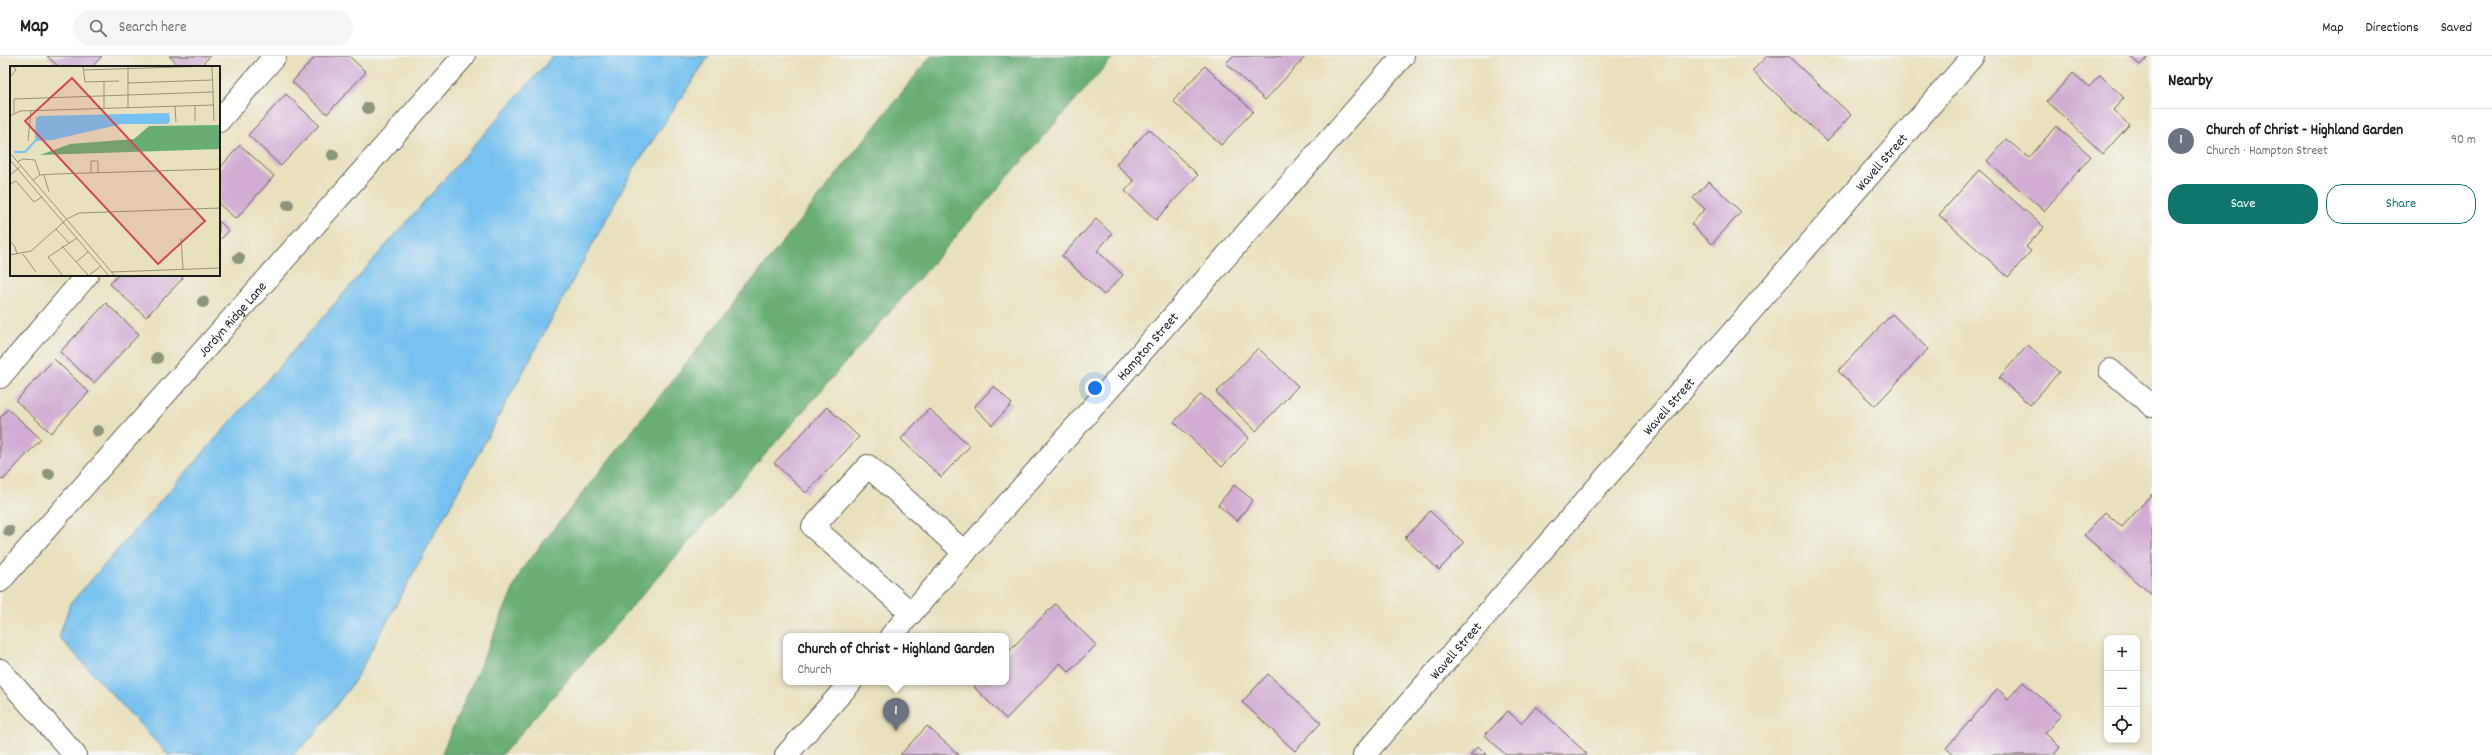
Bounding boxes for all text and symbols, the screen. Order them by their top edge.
search box [73,10,353,46]
text: Map [20,14,49,41]
icon: search [87,17,109,39]
text: Search here [119,17,187,39]
text: Map [2322,18,2344,38]
text: Directions [2366,18,2419,38]
text: Saved [2441,18,2472,38]
inset map [10,66,220,276]
text: Nearby [2168,70,2212,94]
text: Church of Christ - Highland Garden [2206,120,2403,142]
street label: Wavell Street [1852,130,1913,196]
text: 1 [2180,131,2182,150]
text: 90 m [2451,131,2476,150]
text: Church · Hampton Street [2206,142,2328,161]
button: Save [2168,184,2318,224]
button: Share [2326,184,2476,224]
street label: Jordyn Ridge Lane [194,278,272,362]
street label: Hampton Street [1113,309,1184,386]
street label: Wavell Street [1639,374,1700,440]
your location [1085,378,1105,398]
street label: Wavell Street [1426,618,1488,685]
popup [783,633,1009,685]
map controls [2104,635,2140,743]
button: + [2104,635,2140,671]
text: Church of Christ - Highland Garden [797,639,995,661]
text: Church [797,661,831,680]
button: − [2104,671,2140,707]
pin: 1 [883,698,909,731]
button: locate [2104,707,2140,743]

